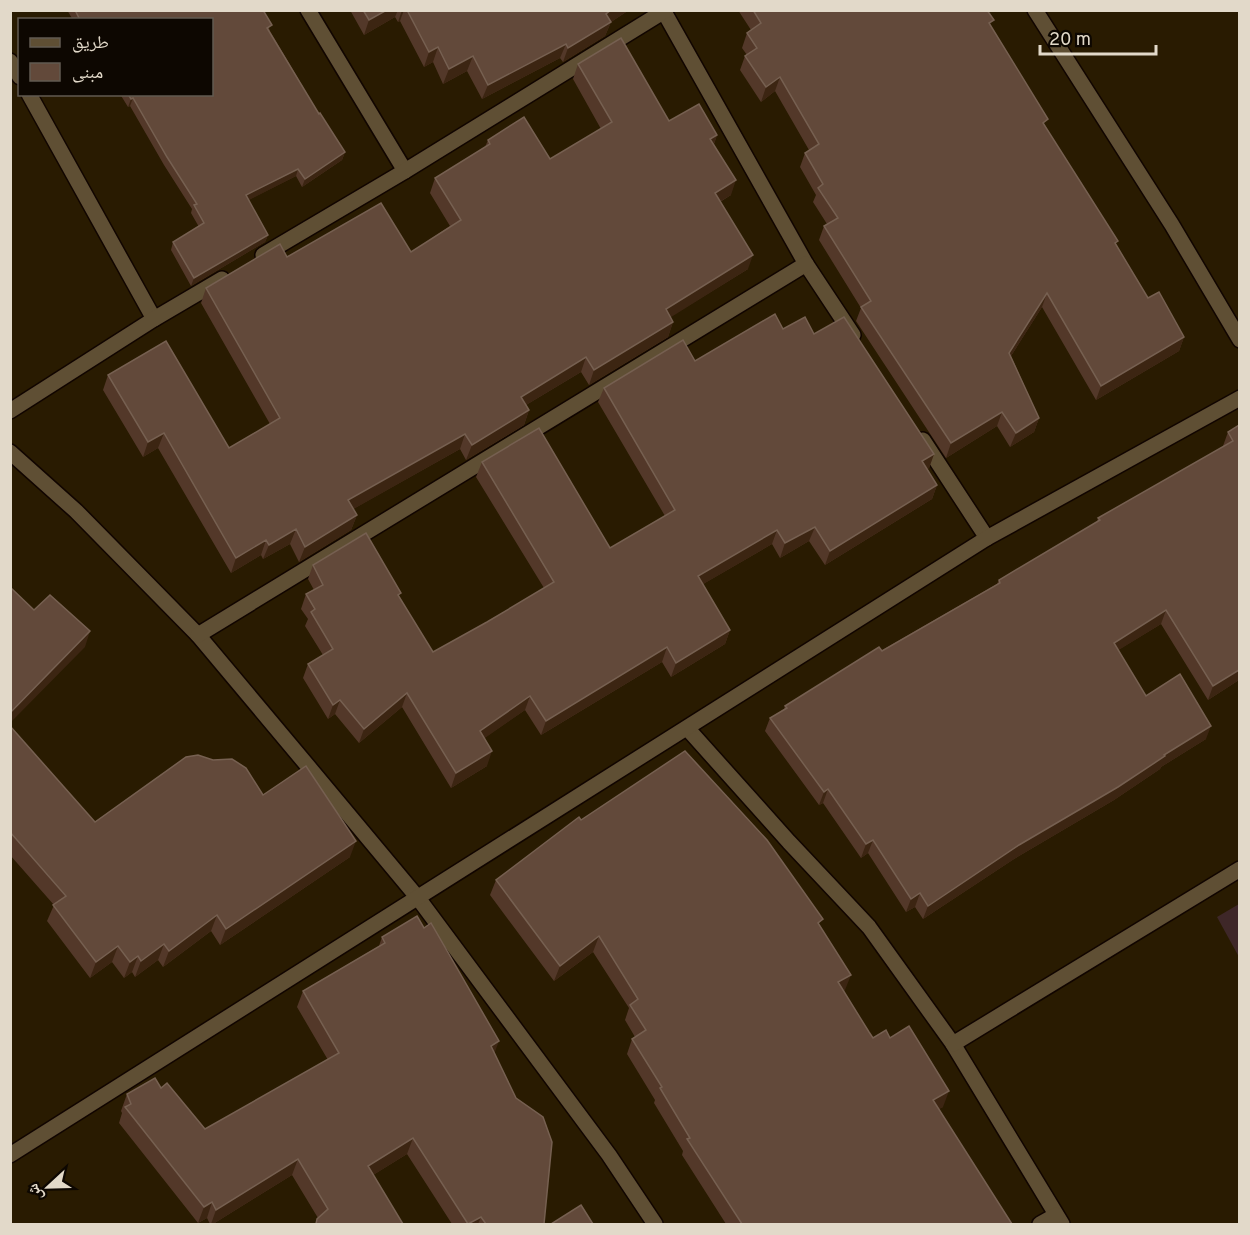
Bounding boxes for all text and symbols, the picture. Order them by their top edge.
legend [18,18,213,96]
scale bar [1040,18,1156,56]
text: 20 m [1049,29,1091,52]
text: طريق [72,32,109,55]
text: مبنى [72,62,103,85]
north arrow [18,1157,78,1217]
text: ش [23,1180,48,1203]

